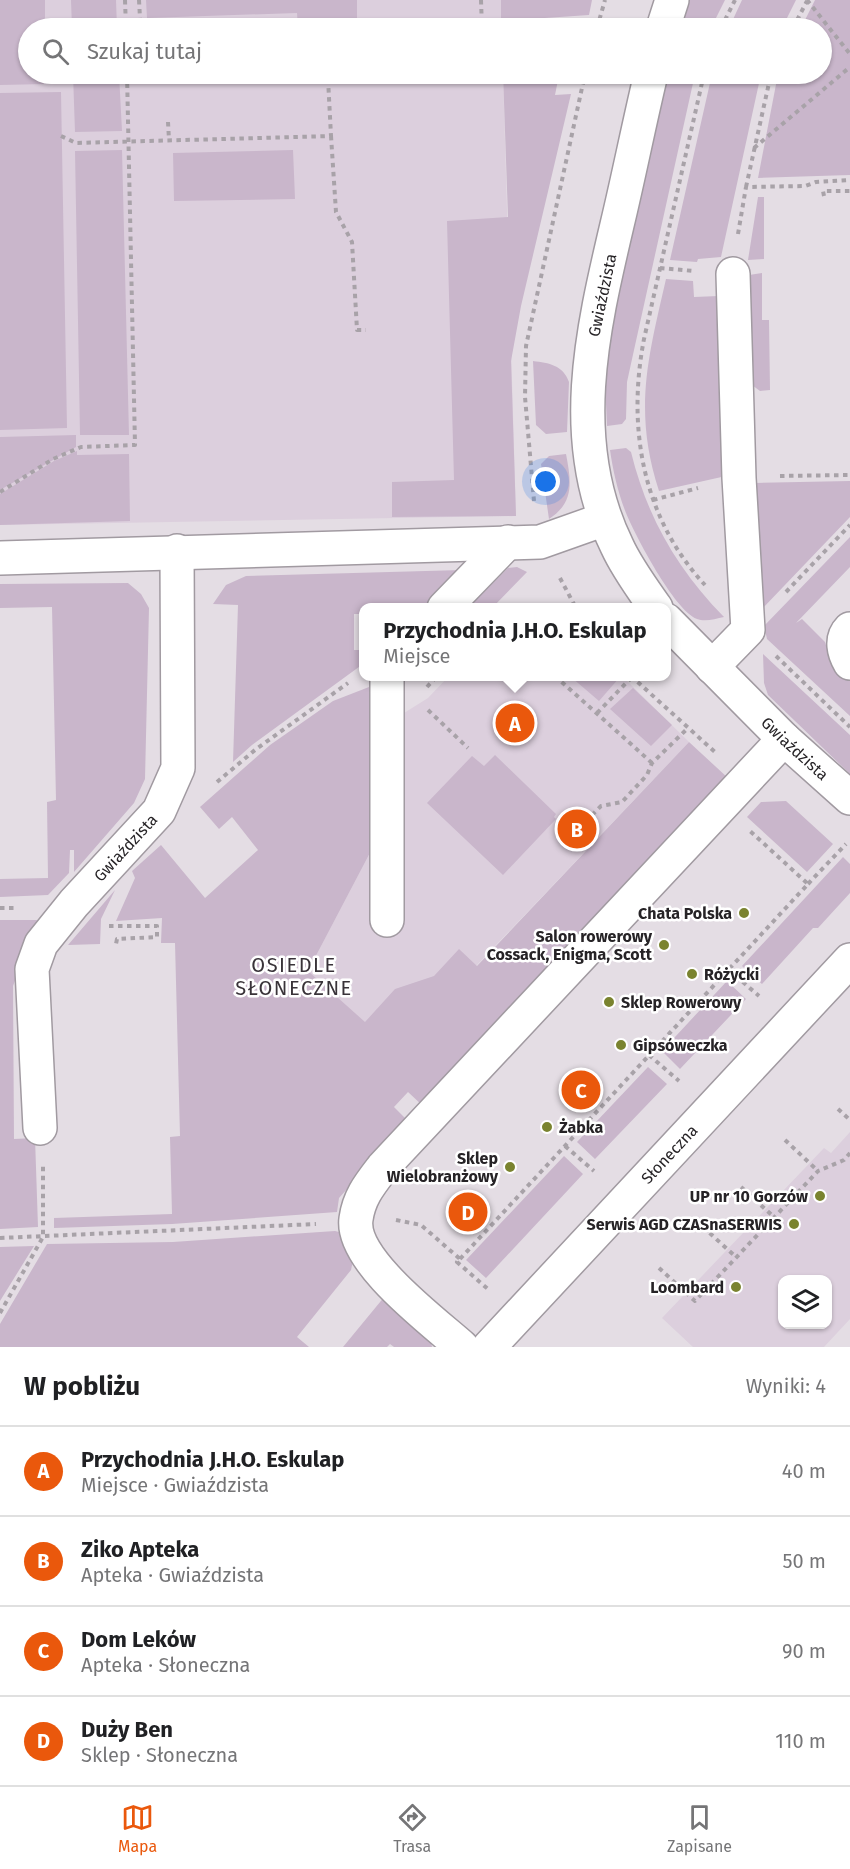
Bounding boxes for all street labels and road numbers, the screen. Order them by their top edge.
street label: Gwiaździsta [584,252,621,338]
street label: Gwiaździsta [757,713,832,784]
street label: Gwiaździsta [90,810,161,885]
street label: Słoneczna [637,1121,702,1188]

